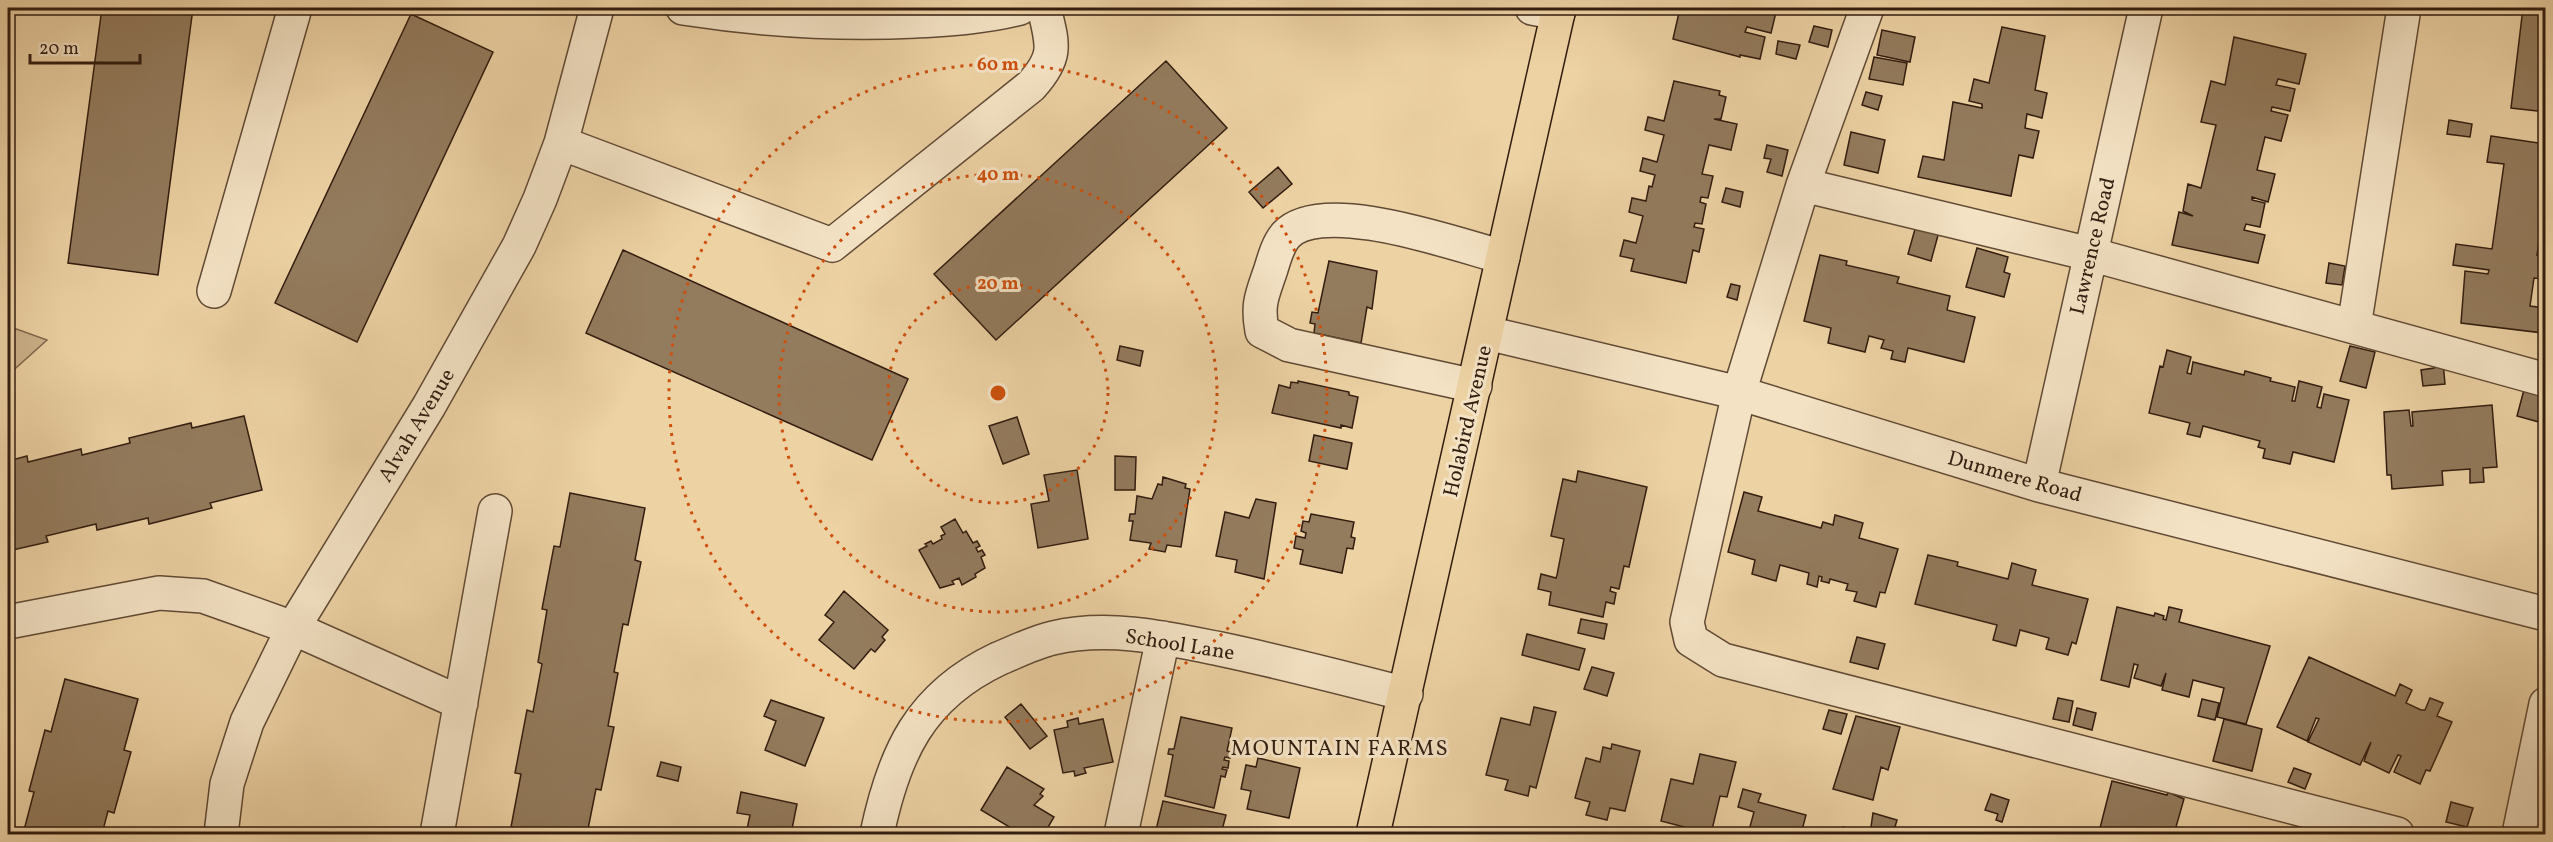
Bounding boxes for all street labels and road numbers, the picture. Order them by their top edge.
street label: Lawrence Road [2064,175,2123,318]
street label: Holabird Avenue [1437,343,1500,500]
street label: Alvah Avenue [372,363,463,488]
street label: Dunmere Road [1944,444,2085,510]
street label: School Lane [1123,623,1237,668]

